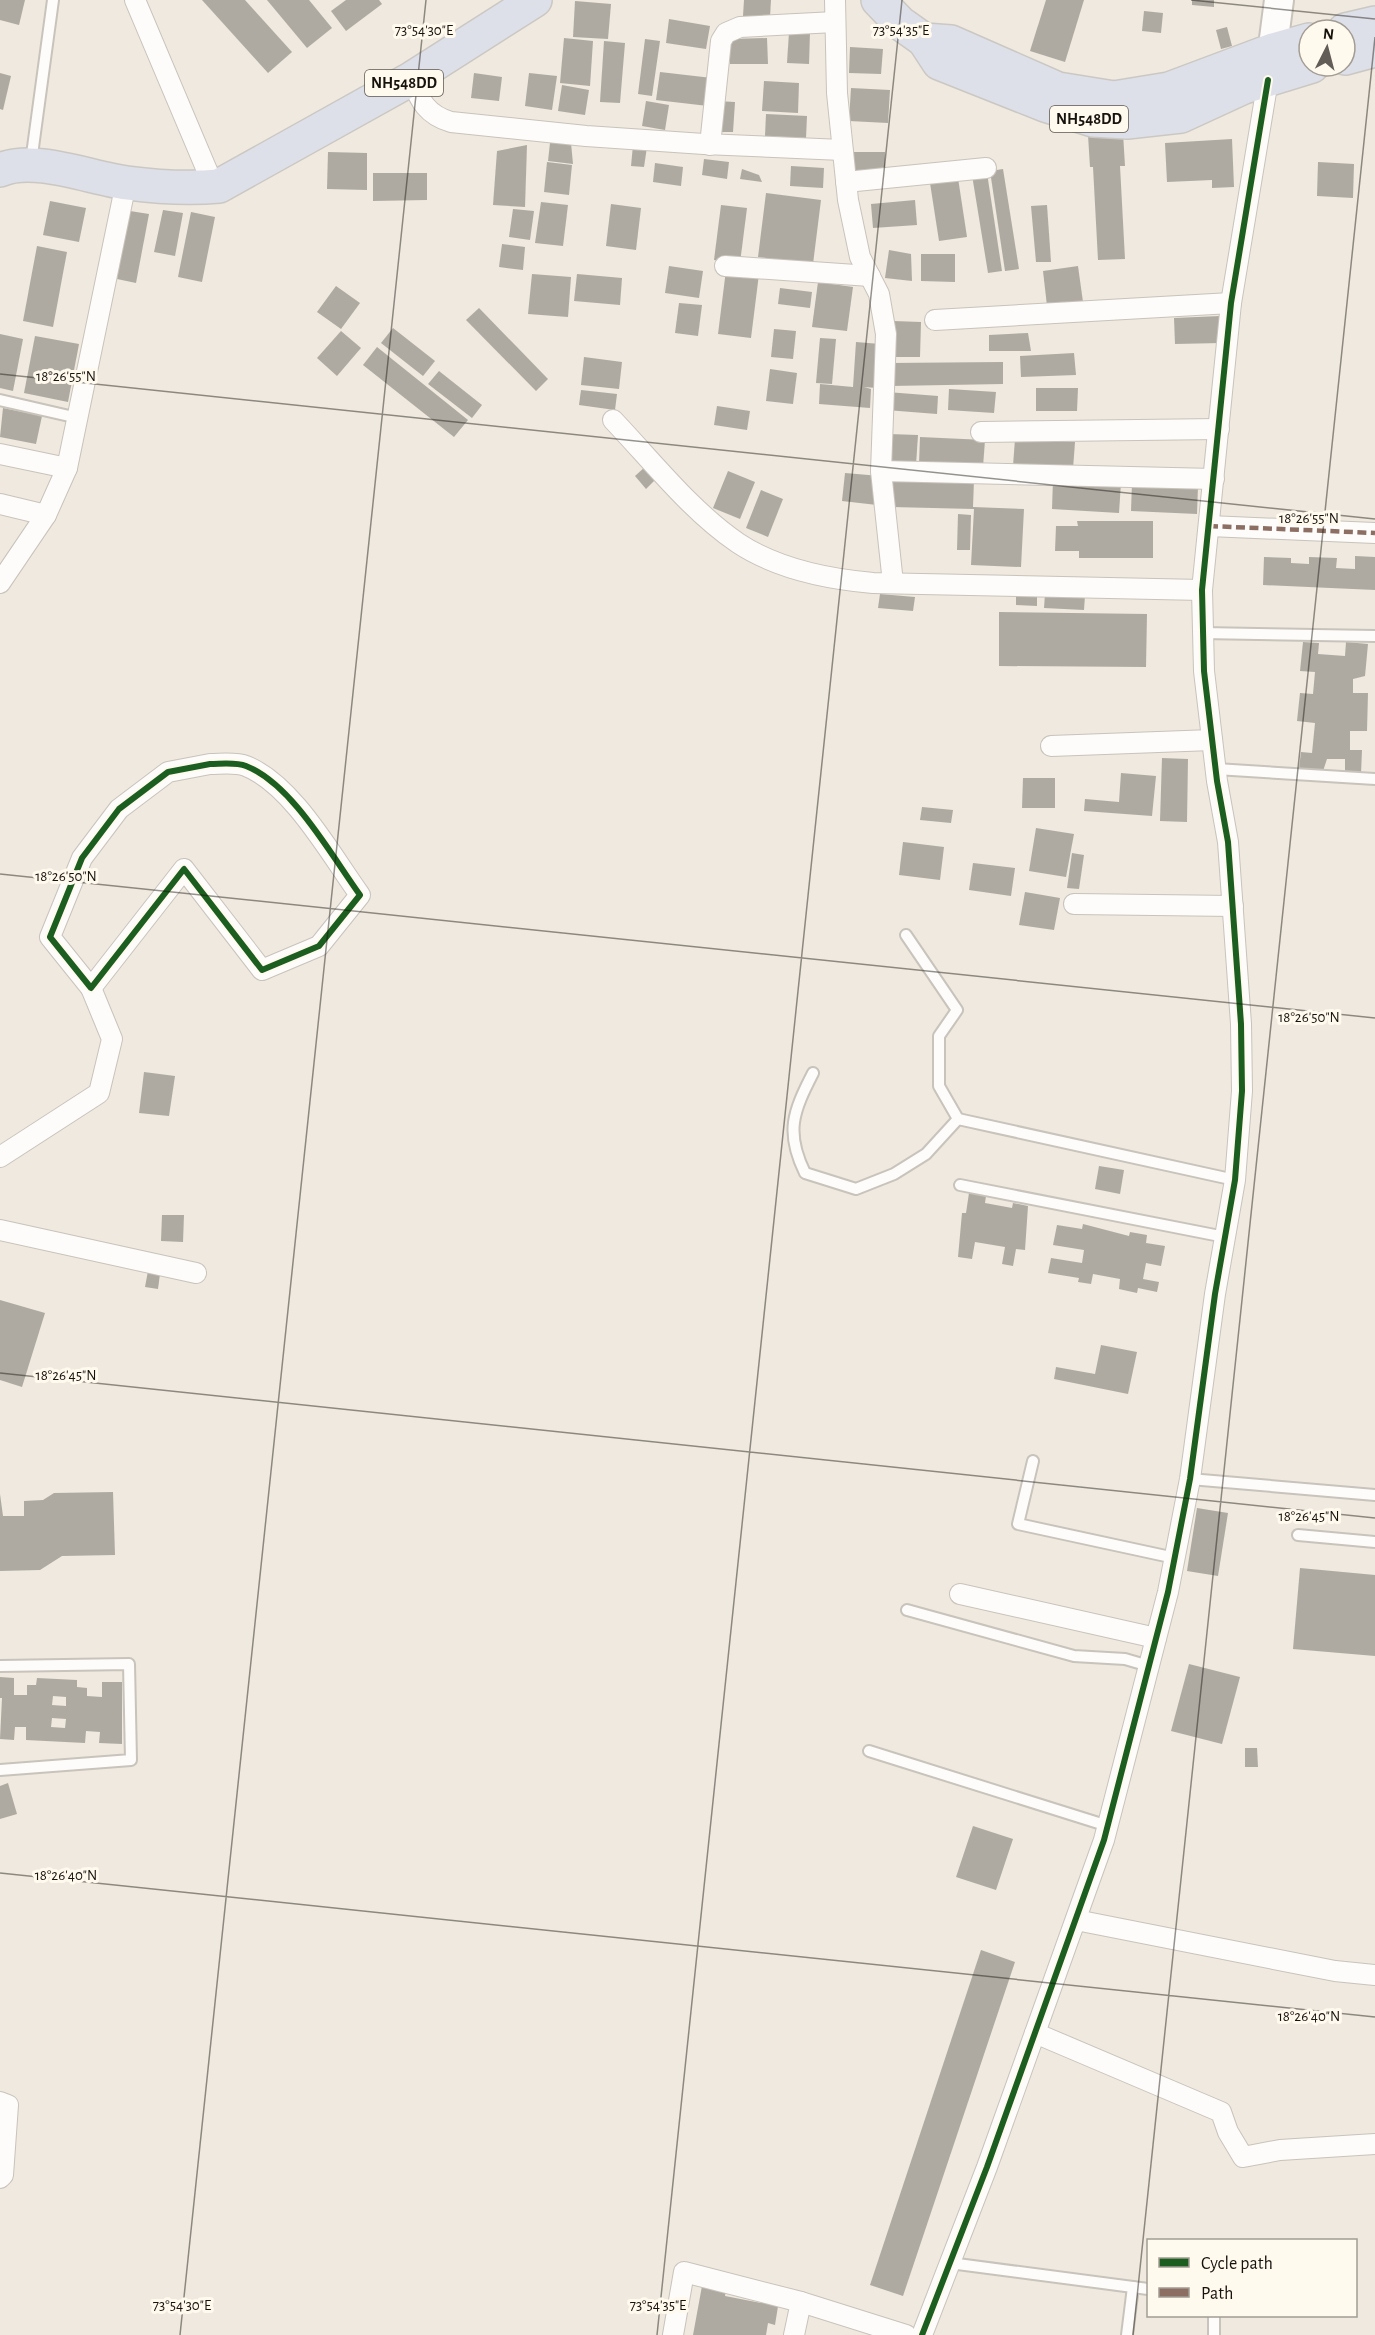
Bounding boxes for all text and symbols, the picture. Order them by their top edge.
north arrow [1297,18,1357,78]
text: 73°54'30"E [395,23,453,38]
text: 73°54'35"E [873,23,929,38]
text: N [1322,26,1335,43]
road number: NH548DD [365,70,443,96]
road number: NH548DD [1050,106,1128,132]
text: 18°26'55"N [36,369,96,384]
text: 18°26'55"N [1279,511,1339,526]
text: 18°26'50"N [35,869,97,884]
text: 18°26'50"N [1278,1010,1340,1025]
text: 18°26'45"N [36,1368,96,1383]
text: 18°26'45"N [1279,1509,1339,1524]
text: 18°26'40"N [35,1868,97,1883]
text: 18°26'40"N [1278,2009,1340,2024]
legend [1147,2239,1357,2317]
text: Cycle path [1201,2255,1273,2273]
text: Path [1201,2285,1233,2303]
text: 73°54'30"E [153,2298,211,2313]
text: 73°54'35"E [630,2298,686,2313]

